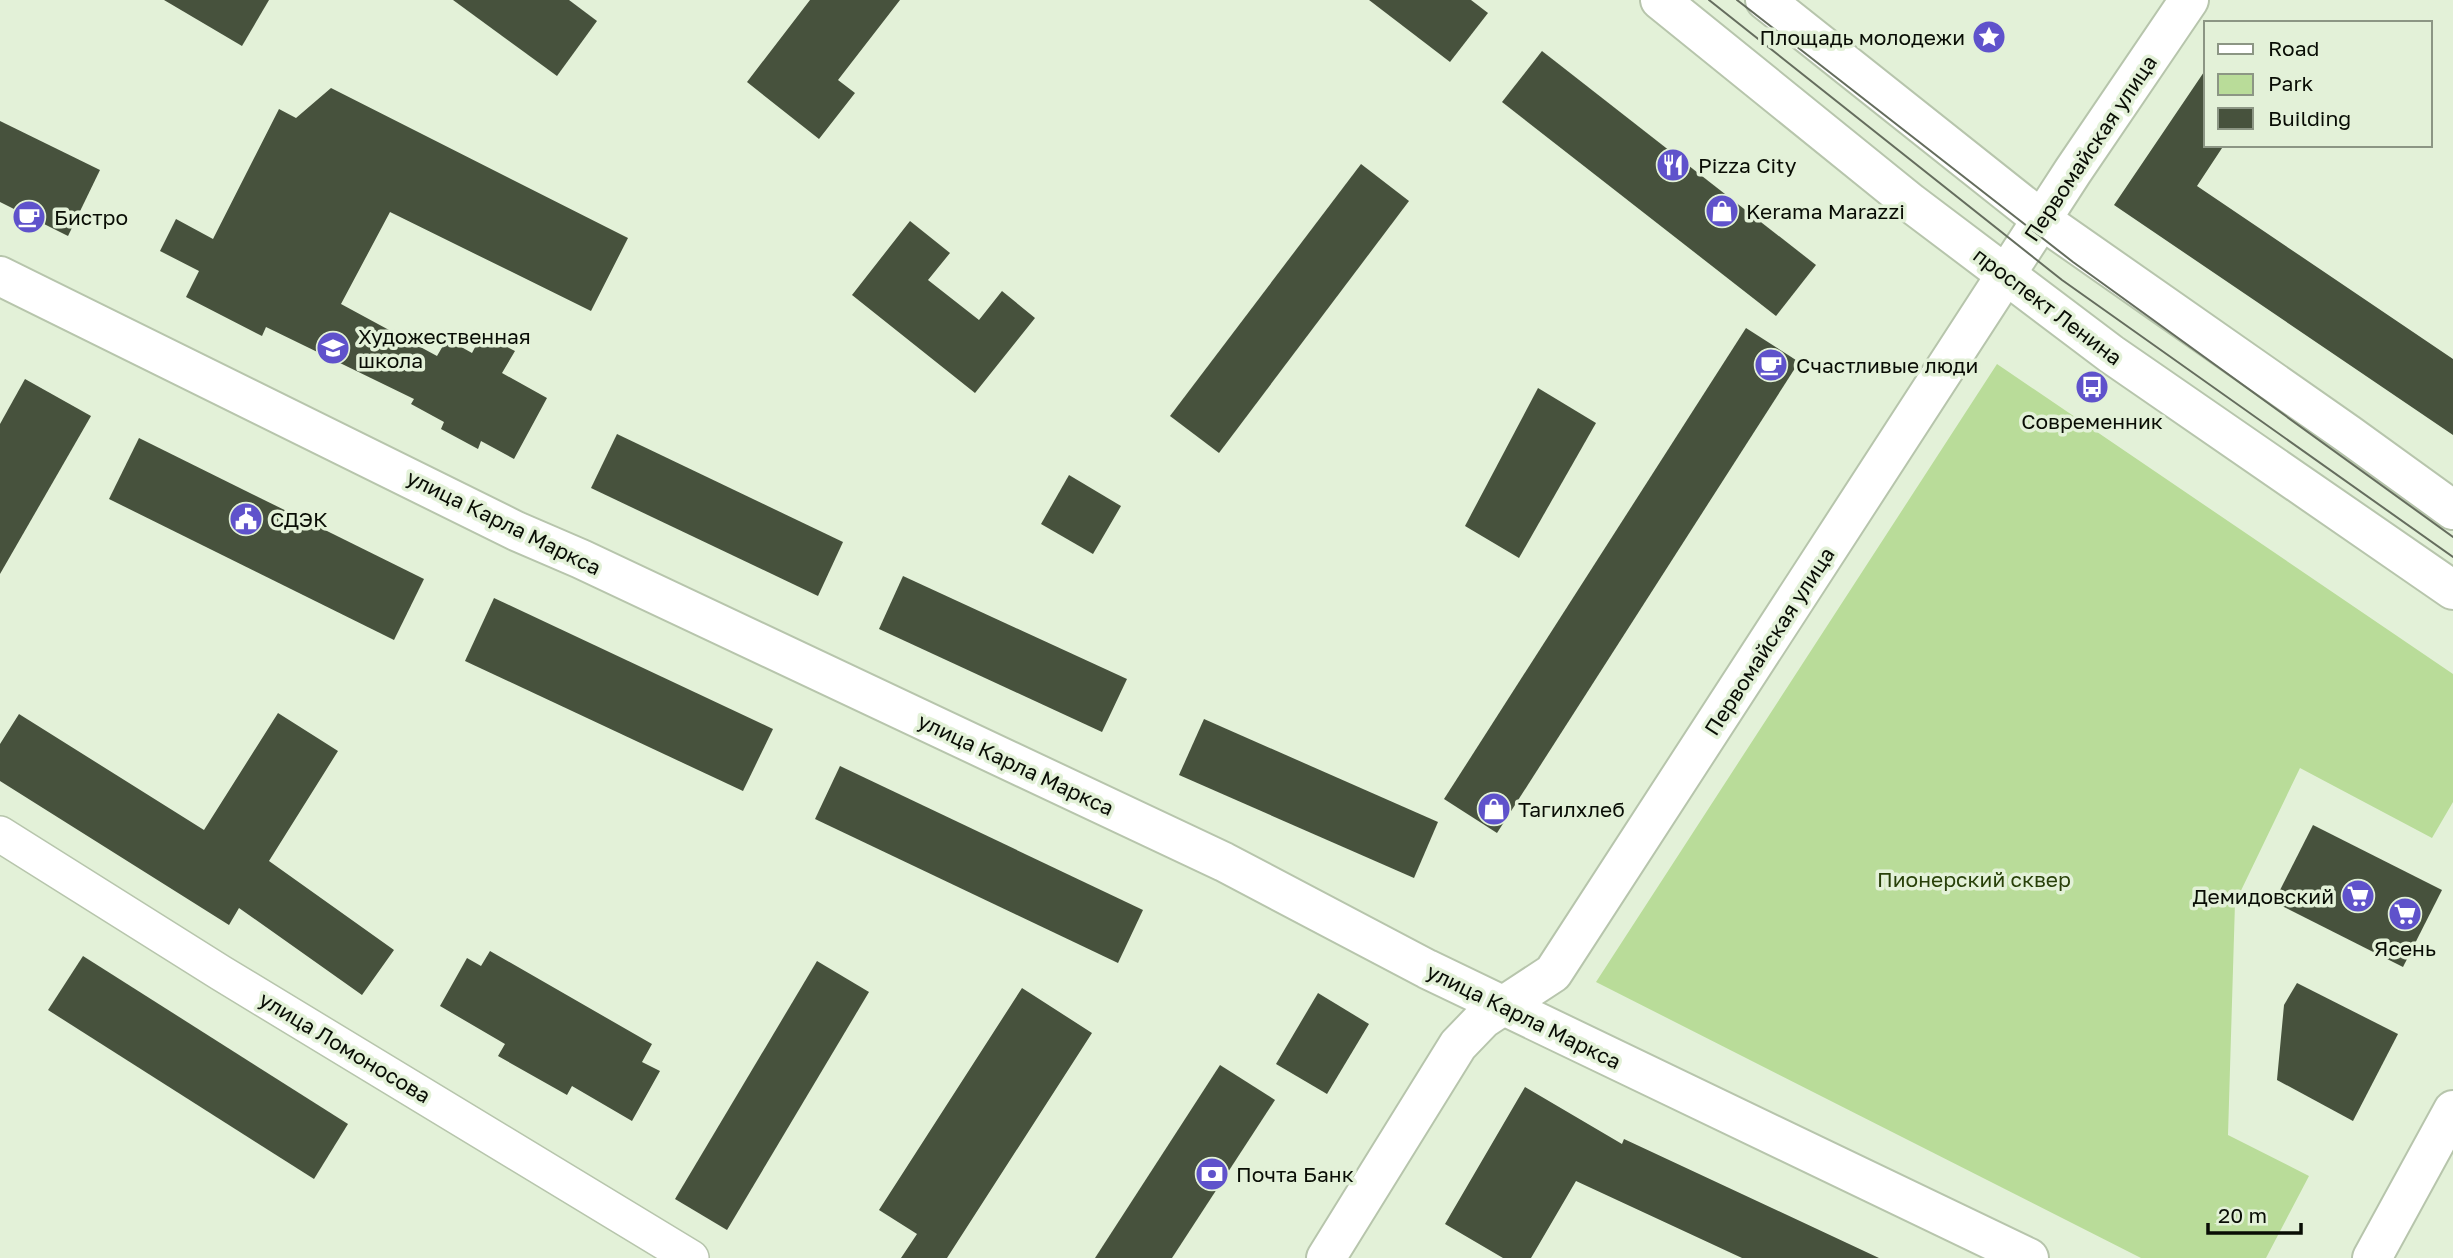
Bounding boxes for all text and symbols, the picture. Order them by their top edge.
place icon: Площадь молодежи [1970,18,2008,56]
legend [2204,21,2432,147]
place label: Площадь молодежи [1759,24,1965,50]
text: Road [2268,35,2319,61]
street label: Первомайская улица [2018,50,2162,246]
text: Park [2268,70,2314,96]
text: Building [2268,105,2351,131]
restaurant icon: Pizza City [1654,146,1692,184]
place label: Pizza City [1698,152,1797,178]
shop icon: Kerama Marazzi [1703,192,1741,230]
cafe icon: Бистро [10,198,48,236]
place label: Kerama Marazzi [1746,198,1905,224]
place label: Бистро [54,204,128,230]
street label: проспект Ленина [1969,242,2127,370]
place label: Художественная школа [358,323,531,373]
school or university icon: Художественная школа [314,329,352,367]
cafe icon: Счастливые люди [1752,346,1790,384]
place label: Счастливые люди [1796,352,1978,378]
bus stop icon: Современник [2073,368,2111,406]
place label: Современник [2021,408,2163,434]
street label: улица Карла Маркса [403,464,605,580]
public building icon: СДЭК [227,500,265,538]
place label: СДЭК [270,506,328,532]
street label: Первомайская улица [1698,542,1840,740]
street label: улица Карла Маркса [914,707,1118,821]
shop icon: Тагилхлеб [1475,790,1513,828]
place label: Тагилхлеб [1518,796,1625,822]
park label: Пионерский сквер [1877,866,2071,892]
supermarket icon: Демидовский [2339,877,2377,915]
place label: Демидовский [2192,883,2334,909]
supermarket icon: Ясень [2386,895,2424,933]
place label: Ясень [2374,935,2436,961]
street label: улица Карла Маркса [1423,958,1625,1074]
street label: улица Ломоносова [255,986,435,1108]
bank icon: Почта Банк [1193,1155,1231,1193]
place label: Почта Банк [1236,1161,1354,1187]
scale bar [2208,1192,2301,1236]
text: 20 m [2218,1202,2267,1228]

